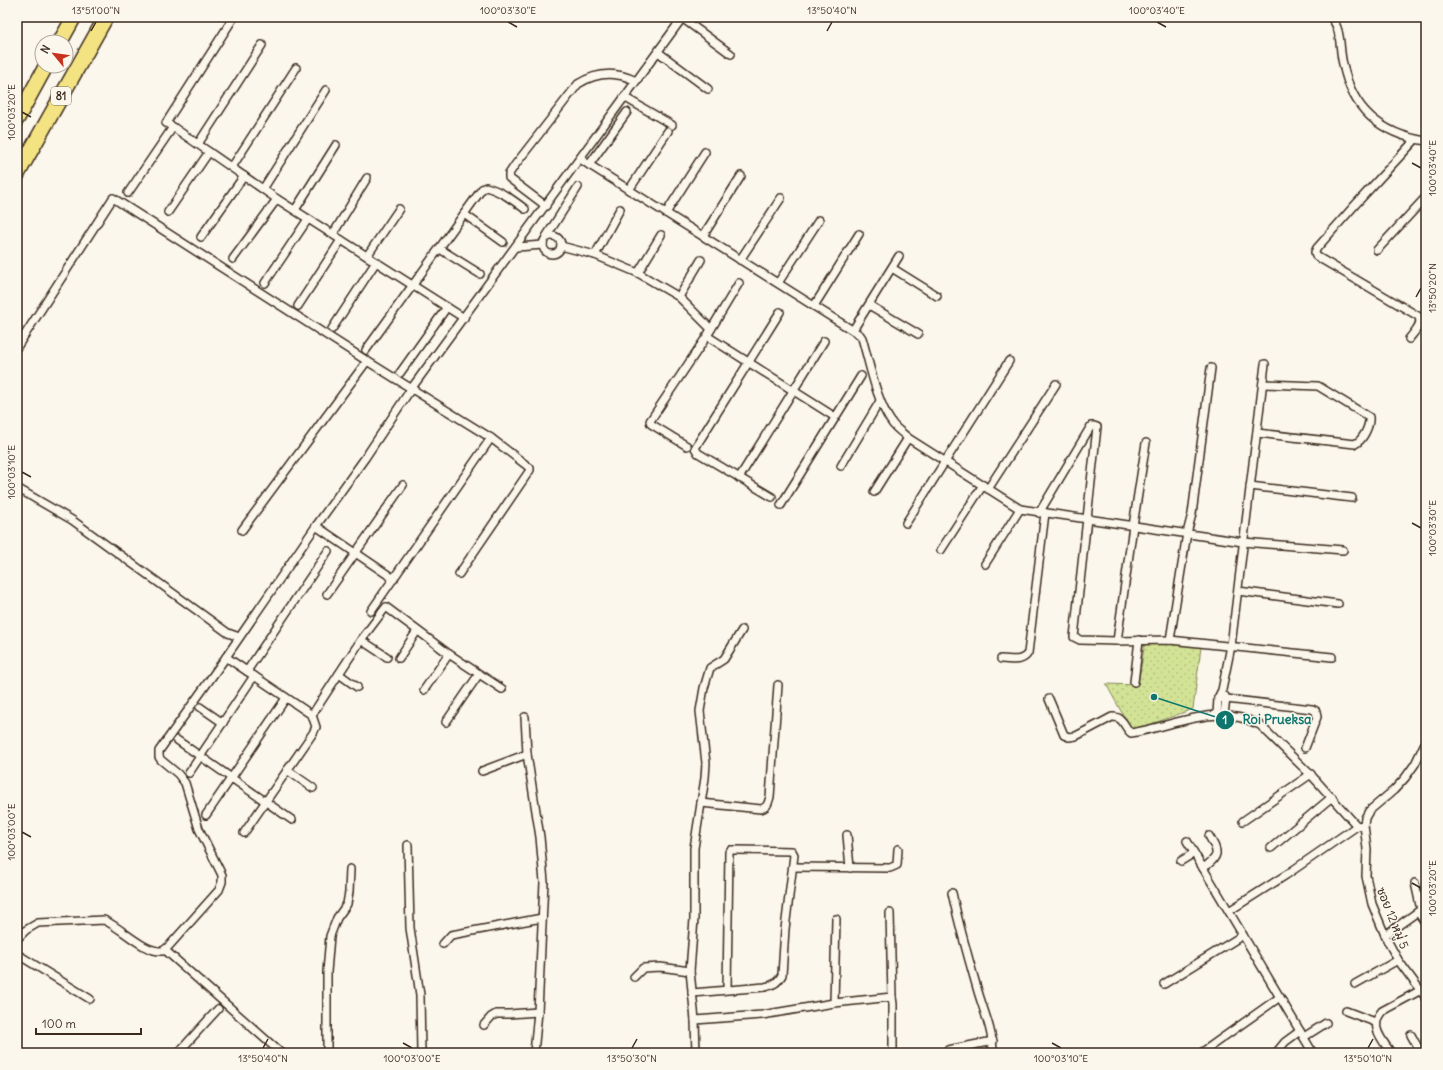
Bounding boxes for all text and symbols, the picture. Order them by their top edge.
text: 13°51'00"N [72,4,120,17]
text: 100°03'30"E [480,4,536,17]
text: 13°50'40"N [807,4,857,17]
text: 100°03'40"E [1129,4,1185,17]
north arrow [34,34,74,74]
text: N [37,42,53,56]
text: 100°03'20"E [5,84,18,140]
road number: 81 [51,87,71,105]
text: 100°03'40"E [1426,140,1439,196]
text: 13°50'20"N [1426,263,1439,313]
text: 100°03'10"E [5,445,18,499]
text: 100°03'30"E [1426,500,1439,556]
callout: Roi Prueksa [1215,707,1320,732]
text: Roi Prueksa [1242,711,1312,728]
text: 1 [1223,712,1227,727]
text: 100°03'00"E [5,803,18,861]
text: 100°03'20"E [1426,860,1439,916]
street label: ซอย 12 หมู่ 5 [1372,885,1412,952]
scale bar [36,1010,141,1036]
text: 100 m [42,1016,76,1031]
text: 13°50'40"N [238,1052,288,1065]
text: 100°03'00"E [383,1052,441,1065]
text: 13°50'30"N [607,1052,657,1065]
text: 100°03'10"E [1034,1052,1088,1065]
text: 13°50'10"N [1344,1052,1392,1065]

